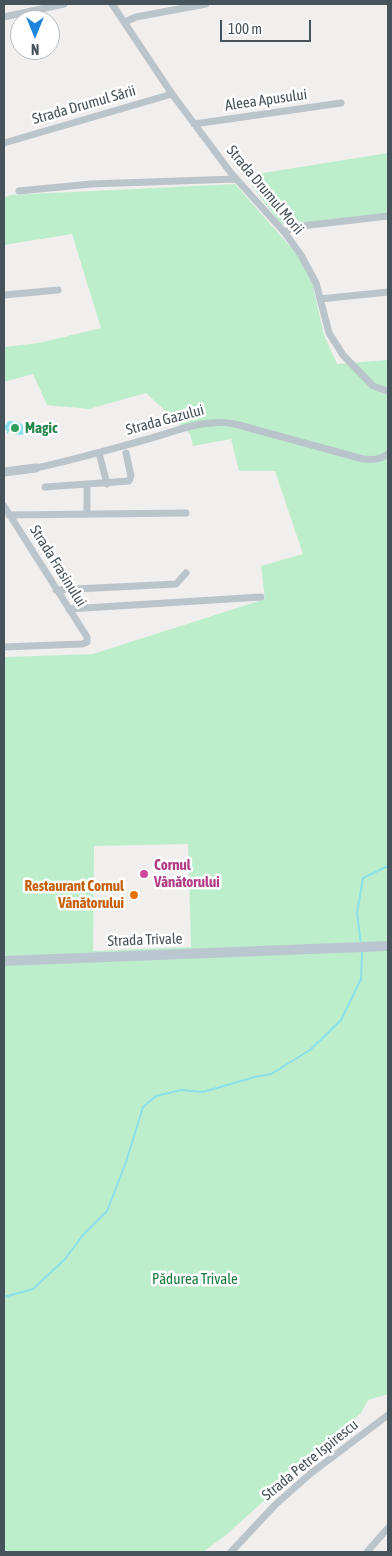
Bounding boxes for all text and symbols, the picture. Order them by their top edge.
north arrow [10,10,60,60]
scale bar [222,10,313,42]
text: 100 m [228,20,262,37]
text: N [31,41,39,57]
street label: Strada Drumul Sării [30,82,138,128]
street label: Aleea Apusului [224,85,308,115]
street label: Strada Drumul Morii [223,142,307,238]
street label: Strada Gazului [124,401,206,439]
place label: Magic [25,419,57,437]
marker: Magic [9,422,21,434]
street label: Strada Frasinului [26,522,90,610]
place label: Cornul Vânătorului [154,856,220,891]
marker: Cornul Vânătorului [138,868,150,880]
place label: Restaurant Cornul Vânătorului [24,877,124,912]
marker: Restaurant Cornul Vânătorului [128,889,140,901]
street label: Strada Trivale [107,930,183,950]
park label: Pădurea Trivale [152,1270,238,1288]
street label: Strada Petre Ispirescu [258,1416,362,1504]

